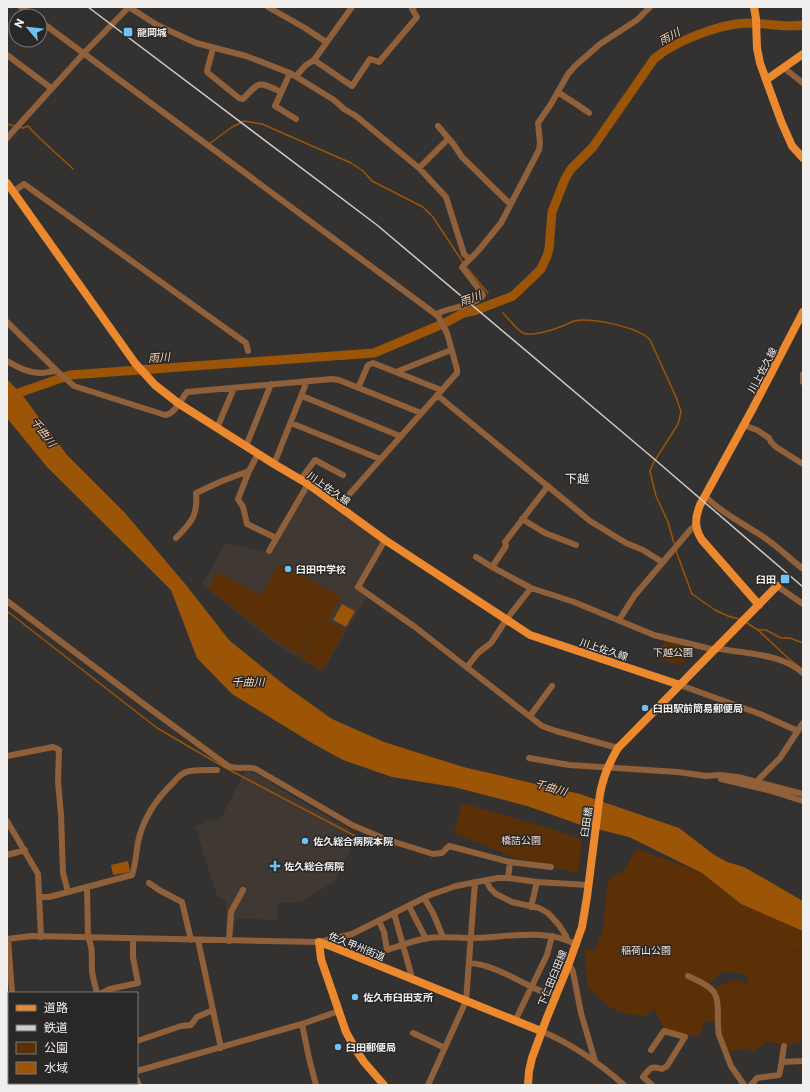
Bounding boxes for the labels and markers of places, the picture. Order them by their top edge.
marker: 龍岡城 [122,26,134,38]
place label: 龍岡城 [137,26,167,38]
place label: 臼田中学校 [296,563,346,575]
marker: 臼田中学校 [283,564,293,574]
place label: 臼田 [756,573,776,585]
marker: 臼田 [779,573,791,585]
place label: 臼田駅前簡易郵便局 [653,702,743,714]
marker: 臼田駅前簡易郵便局 [640,703,650,713]
place label: 佐久総合病院本院 [313,835,393,847]
marker: 佐久総合病院本院 [300,836,310,846]
marker: 佐久総合病院 [269,860,281,872]
place label: 佐久総合病院 [284,860,344,872]
place label: 佐久市臼田支所 [363,991,433,1003]
marker: 佐久市臼田支所 [350,992,360,1002]
place label: 臼田郵便局 [346,1041,396,1053]
marker: 臼田郵便局 [333,1042,343,1052]

